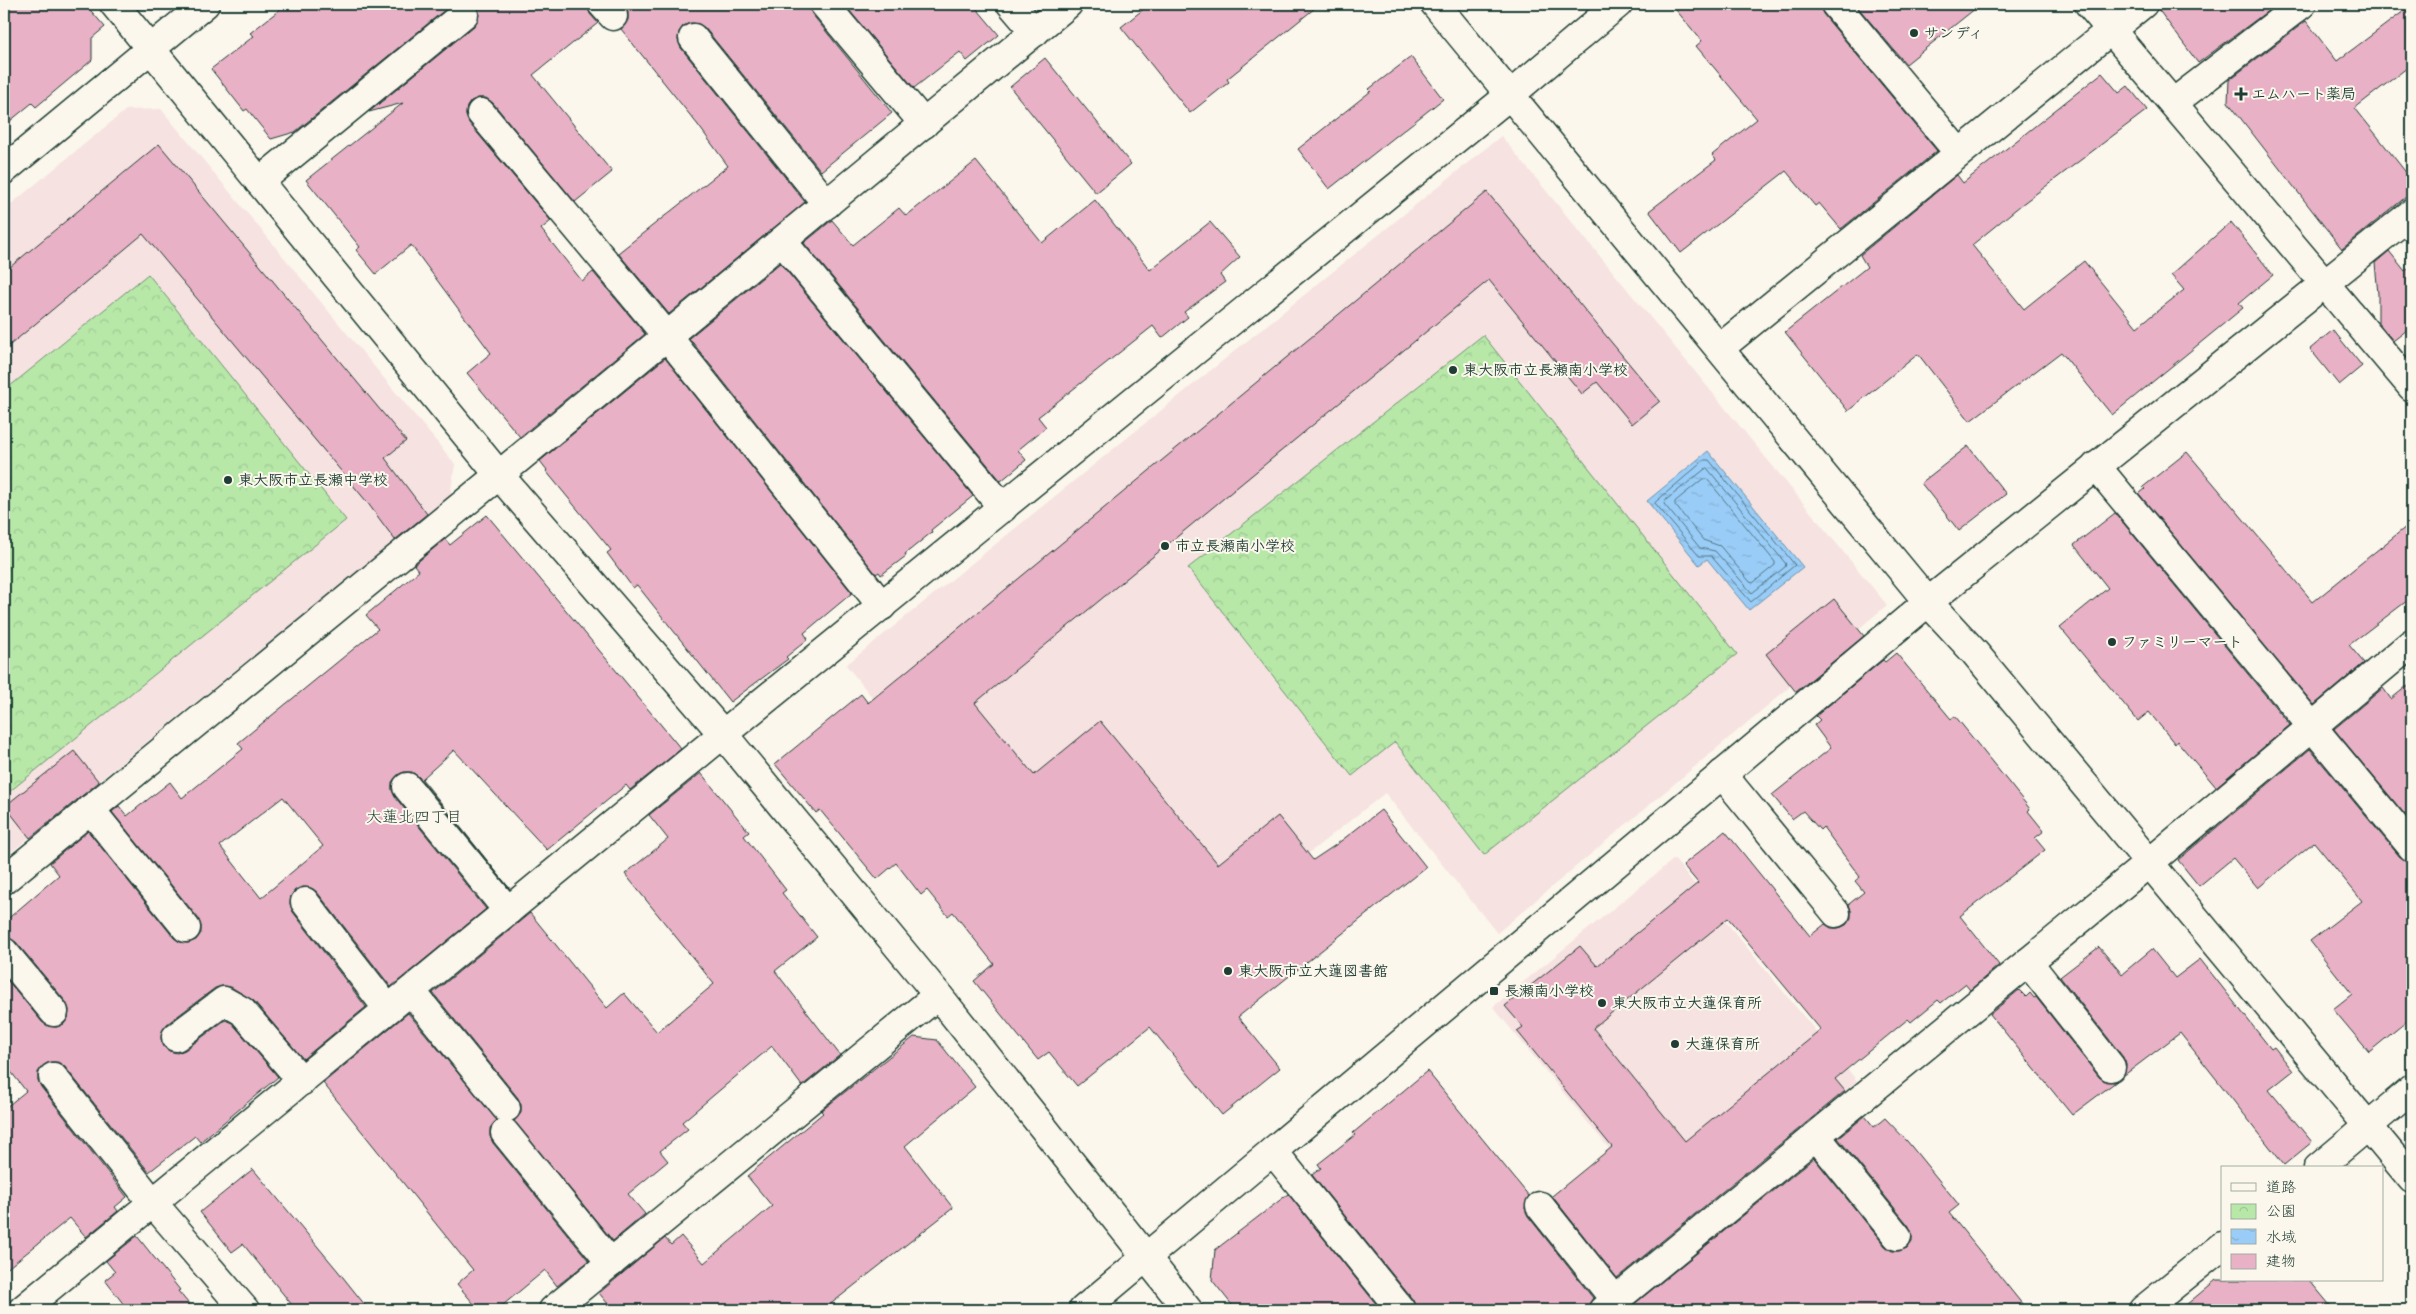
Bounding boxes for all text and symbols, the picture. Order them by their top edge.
place label: サンディ [1924,24,1983,42]
marker: サンディ [1908,27,1920,39]
place label: エムハート薬局 [2251,85,2356,103]
marker: エムハート薬局 [2235,88,2247,100]
place label: 東大阪市立長瀬南小学校 [1463,361,1628,379]
marker: 東大阪市立長瀬南小学校 [1447,364,1459,376]
place label: 東大阪市立長瀬中学校 [238,471,388,489]
marker: 東大阪市立長瀬中学校 [222,474,234,486]
place label: 市立長瀬南小学校 [1175,537,1295,555]
marker: 市立長瀬南小学校 [1159,540,1171,552]
place label: ファミリーマート [2122,633,2243,651]
marker: ファミリーマート [2106,636,2118,648]
district label: 大蓮北四丁目 [366,808,462,826]
place label: 東大阪市立大蓮図書館 [1238,962,1388,980]
marker: 東大阪市立大蓮図書館 [1222,965,1234,977]
place label: 長瀬南小学校 [1504,982,1594,1000]
marker: 長瀬南小学校 [1488,985,1500,997]
place label: 東大阪市立大蓮保育所 [1612,994,1762,1012]
marker: 東大阪市立大蓮保育所 [1596,997,1608,1009]
place label: 大蓮保育所 [1685,1035,1760,1053]
marker: 大蓮保育所 [1669,1038,1681,1050]
legend [2221,1166,2384,1282]
text: 道路 [2266,1178,2296,1196]
text: 公園 [2266,1202,2296,1220]
text: 水域 [2266,1228,2296,1246]
text: 建物 [2266,1252,2296,1270]

